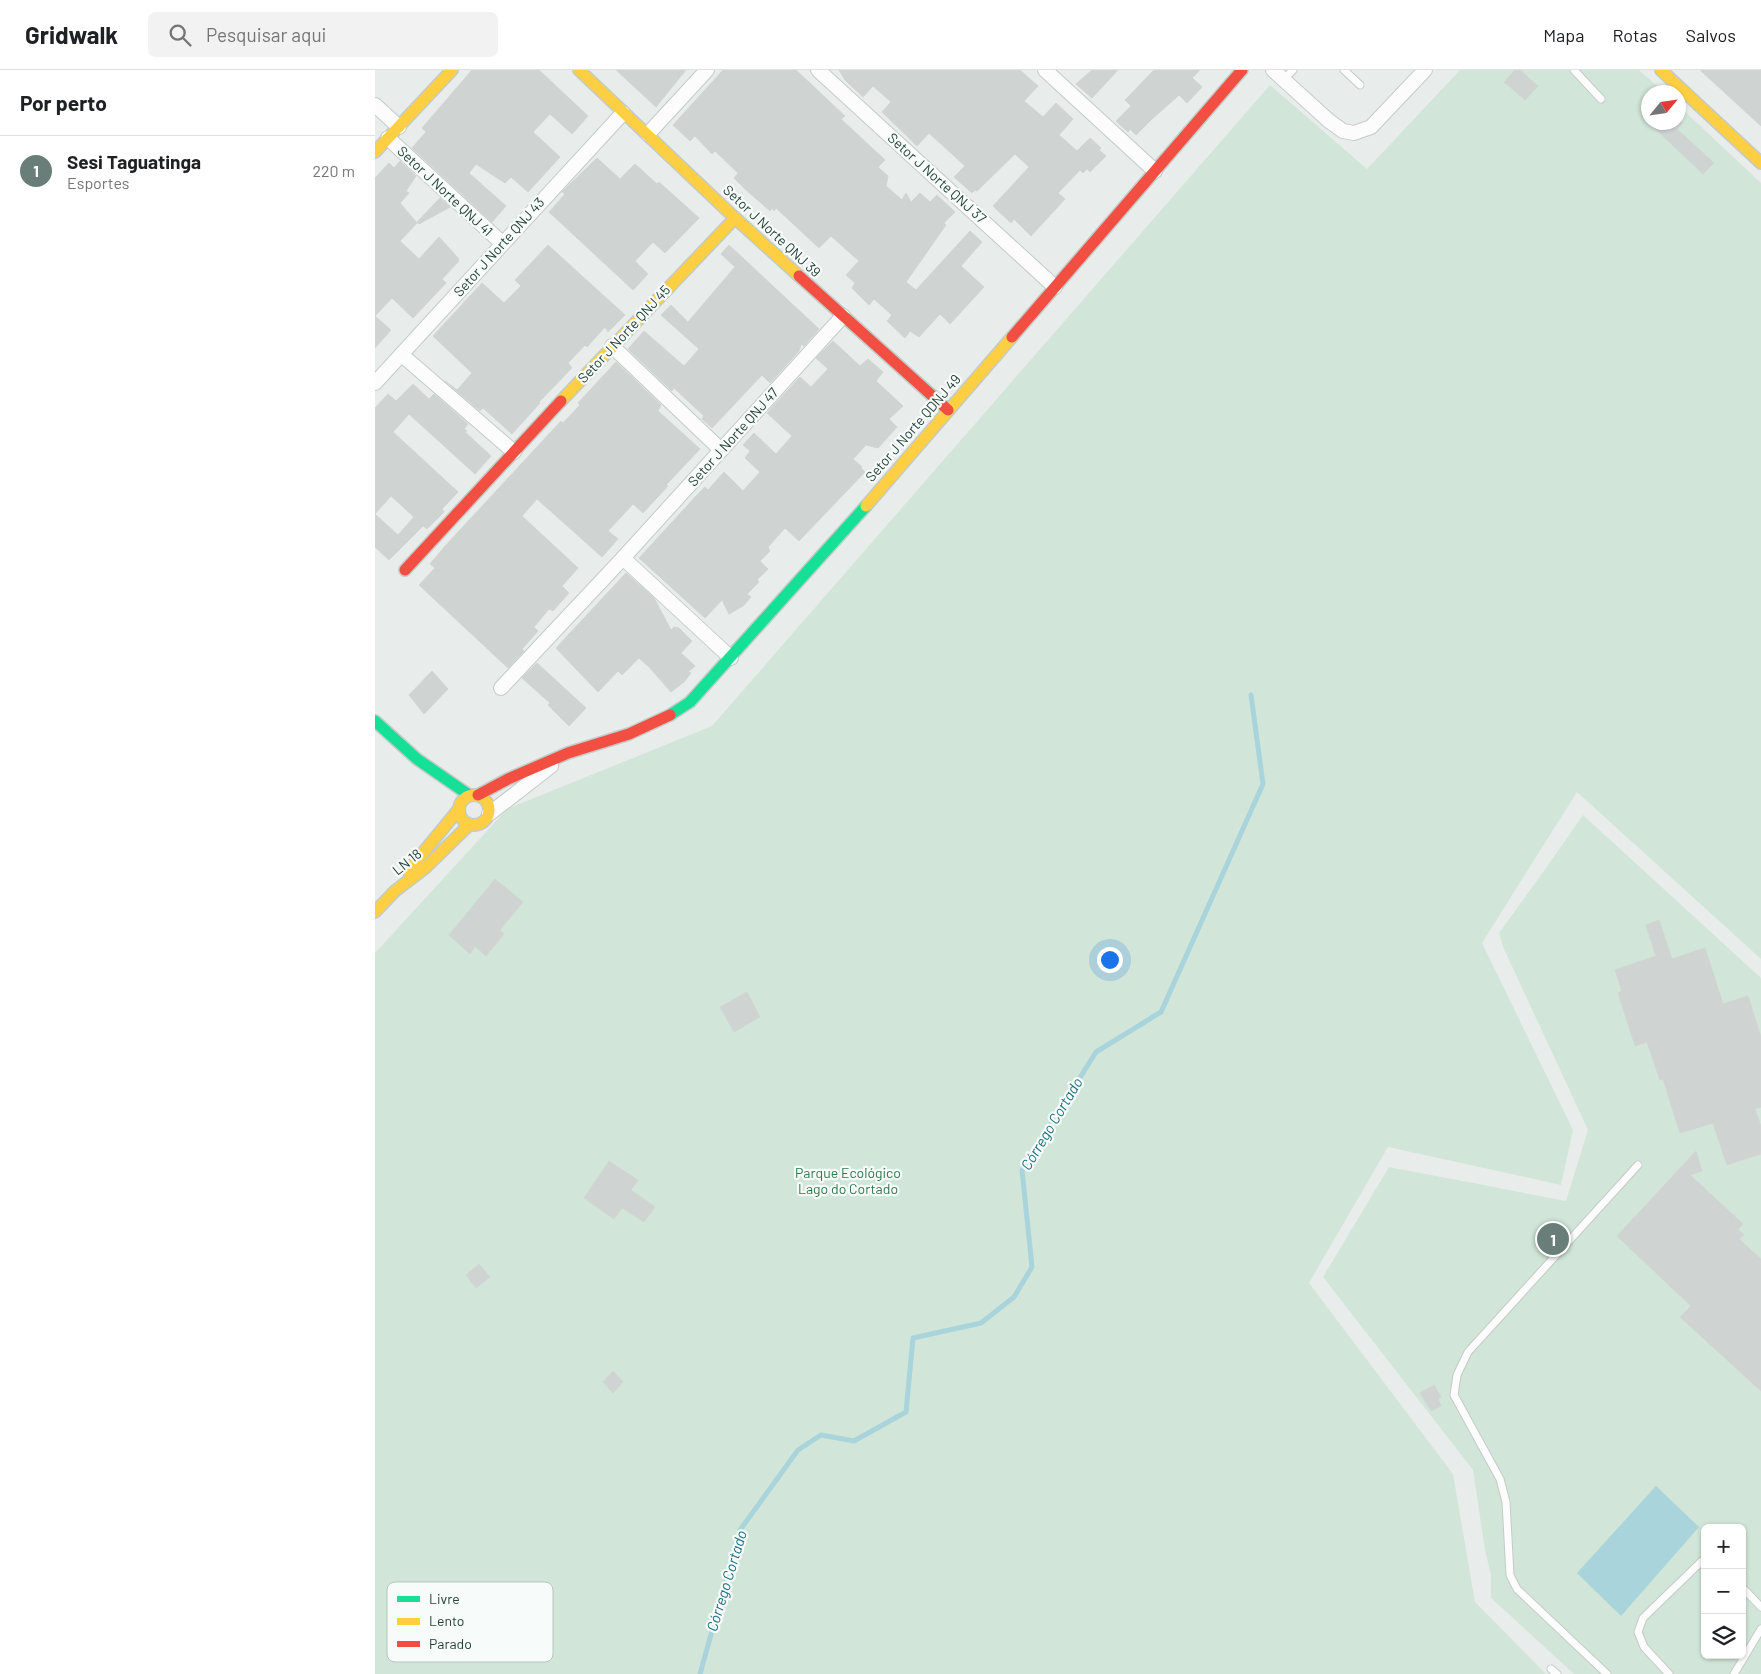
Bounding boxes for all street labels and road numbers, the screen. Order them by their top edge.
street label: Setor J Norte QNJ 37 [885,129,990,227]
street label: Setor J Norte QNJ 41 [394,142,497,239]
street label: Setor J Norte QNJ 39 [720,181,825,280]
street label: Setor J Norte QNJ 43 [450,194,548,300]
street label: Setor J Norte QNJ 45 [574,281,673,386]
street label: Setor J Norte QDNJ 49 [861,371,964,485]
street label: Setor J Norte QNJ 47 [684,384,782,489]
street label: LN 18 [389,845,425,878]

